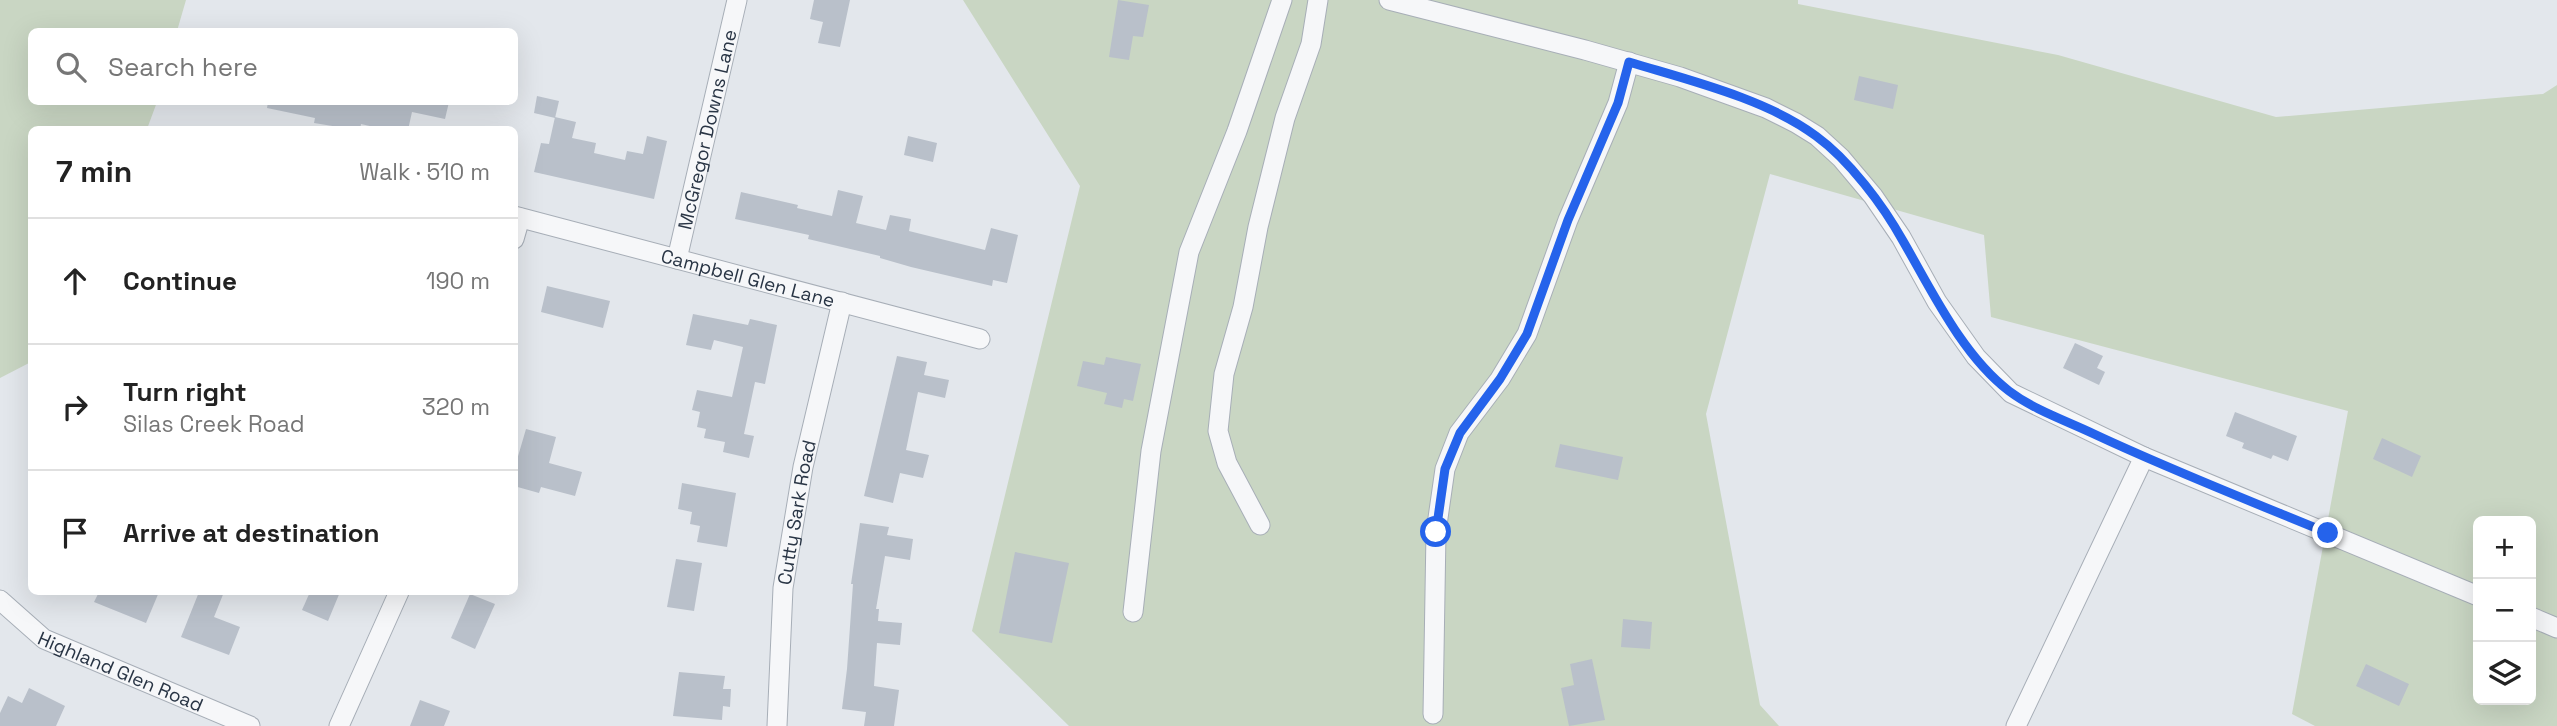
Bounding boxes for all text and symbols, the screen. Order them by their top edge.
street label: McGregor Downs Lane [672,27,742,232]
search box [28,28,518,105]
icon: search [52,48,90,86]
text: Search here [108,50,258,84]
text: 7 min [56,152,132,191]
text: Walk · 510 m [359,157,490,187]
street label: Campbell Glen Lane [658,243,838,313]
icon: ahead [56,262,94,300]
text: Continue [123,264,237,298]
text: 190 m [426,266,490,296]
text: Turn right [123,375,247,409]
icon: right [56,388,94,426]
text: 320 m [422,392,490,422]
text: Silas Creek Road [123,409,305,439]
street label: Cutty Sark Road [771,437,822,587]
icon: arrive [56,514,94,552]
text: Arrive at destination [123,516,380,550]
route start [1420,516,1451,547]
map controls [2473,516,2536,705]
button: + [2473,516,2536,579]
route end [2312,517,2343,548]
button: − [2473,579,2536,642]
street label: Highland Glen Road [34,625,207,717]
button: layers [2473,642,2536,705]

